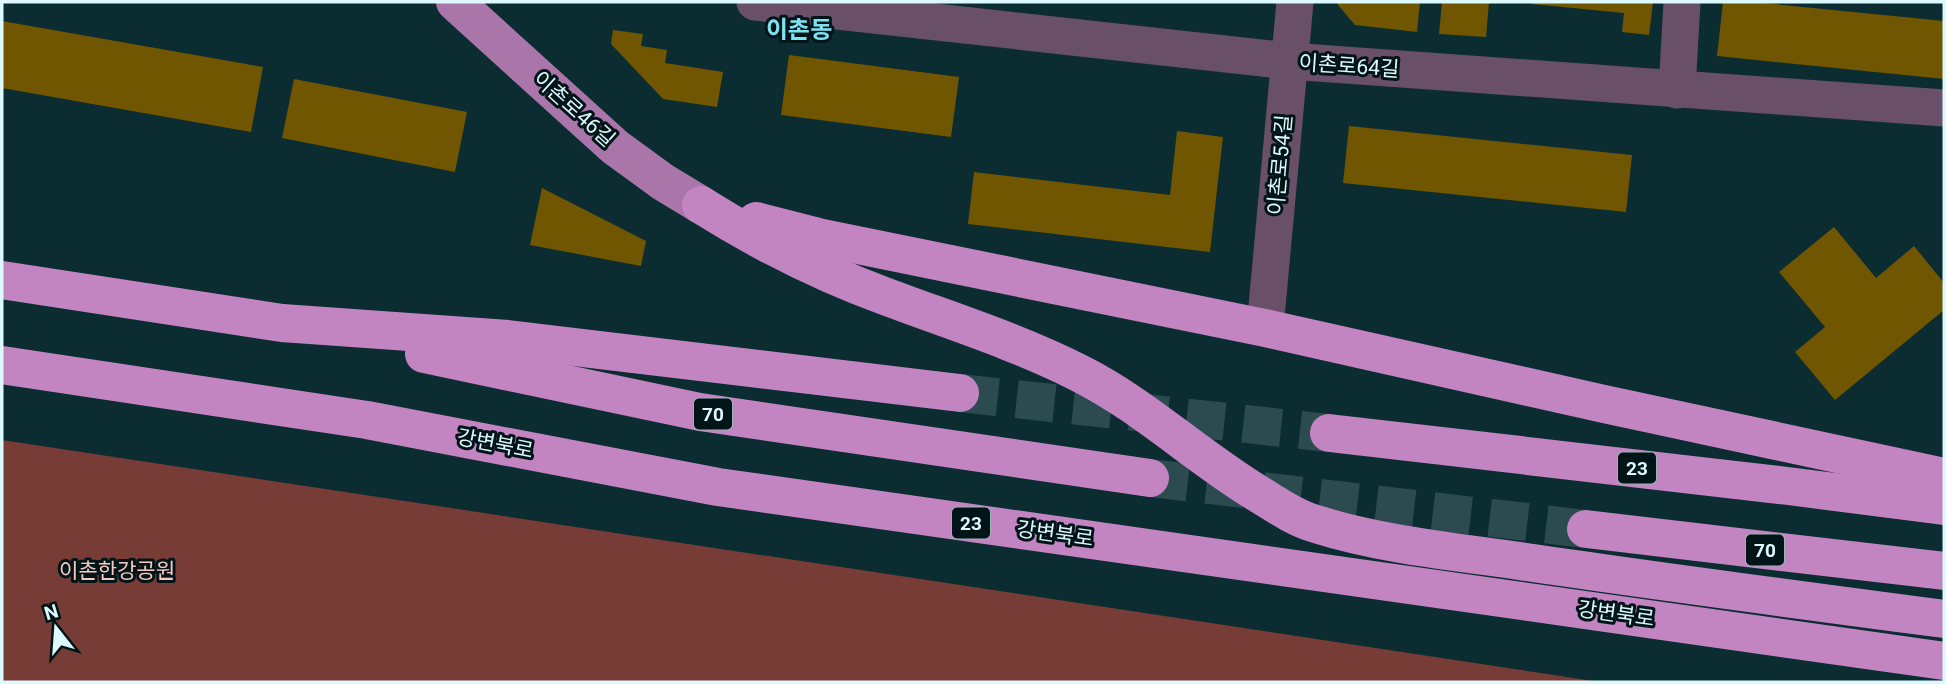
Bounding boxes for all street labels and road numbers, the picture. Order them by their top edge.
street label: 이촌로64길 [1298,51,1400,81]
street label: 이촌로46길 [528,66,620,152]
street label: 이촌로54길 [1264,114,1296,216]
road number: 70 [694,398,732,430]
street label: 강변북로 [455,425,535,463]
road number: 23 [1618,453,1656,484]
road number: 23 [952,508,990,538]
street label: 강변북로 [1015,517,1095,551]
road number: 70 [1746,534,1784,566]
street label: 강변북로 [1576,597,1656,631]

